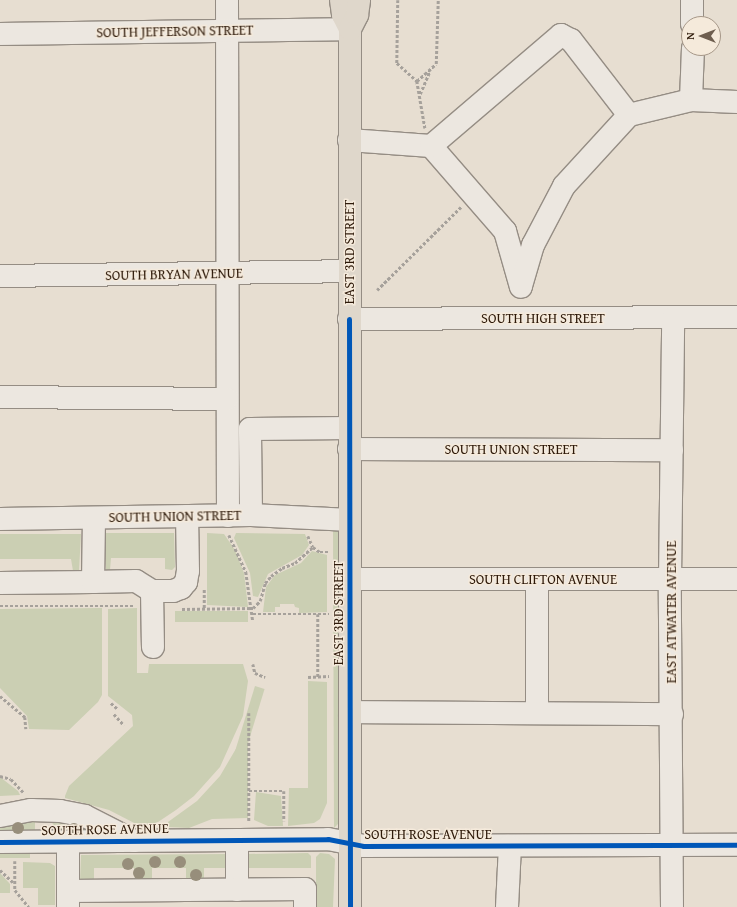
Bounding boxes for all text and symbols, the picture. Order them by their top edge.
north arrow [681,16,721,56]
street label: SOUTH JEFFERSON STREET [96,21,254,41]
text: N [682,32,698,40]
street label: EAST 3RD STREET [341,200,357,304]
street label: SOUTH BRYAN AVENUE [105,264,243,284]
street label: SOUTH HIGH STREET [481,310,605,326]
street label: SOUTH UNION STREET [445,441,577,457]
street label: SOUTH UNION STREET [108,506,242,526]
street label: EAST ATWATER AVENUE [663,541,679,683]
street label: EAST 3RD STREET [330,561,346,665]
street label: SOUTH CLIFTON AVENUE [469,571,617,587]
street label: SOUTH ROSE AVENUE [41,819,169,839]
street label: SOUTH ROSE AVENUE [364,826,492,842]

